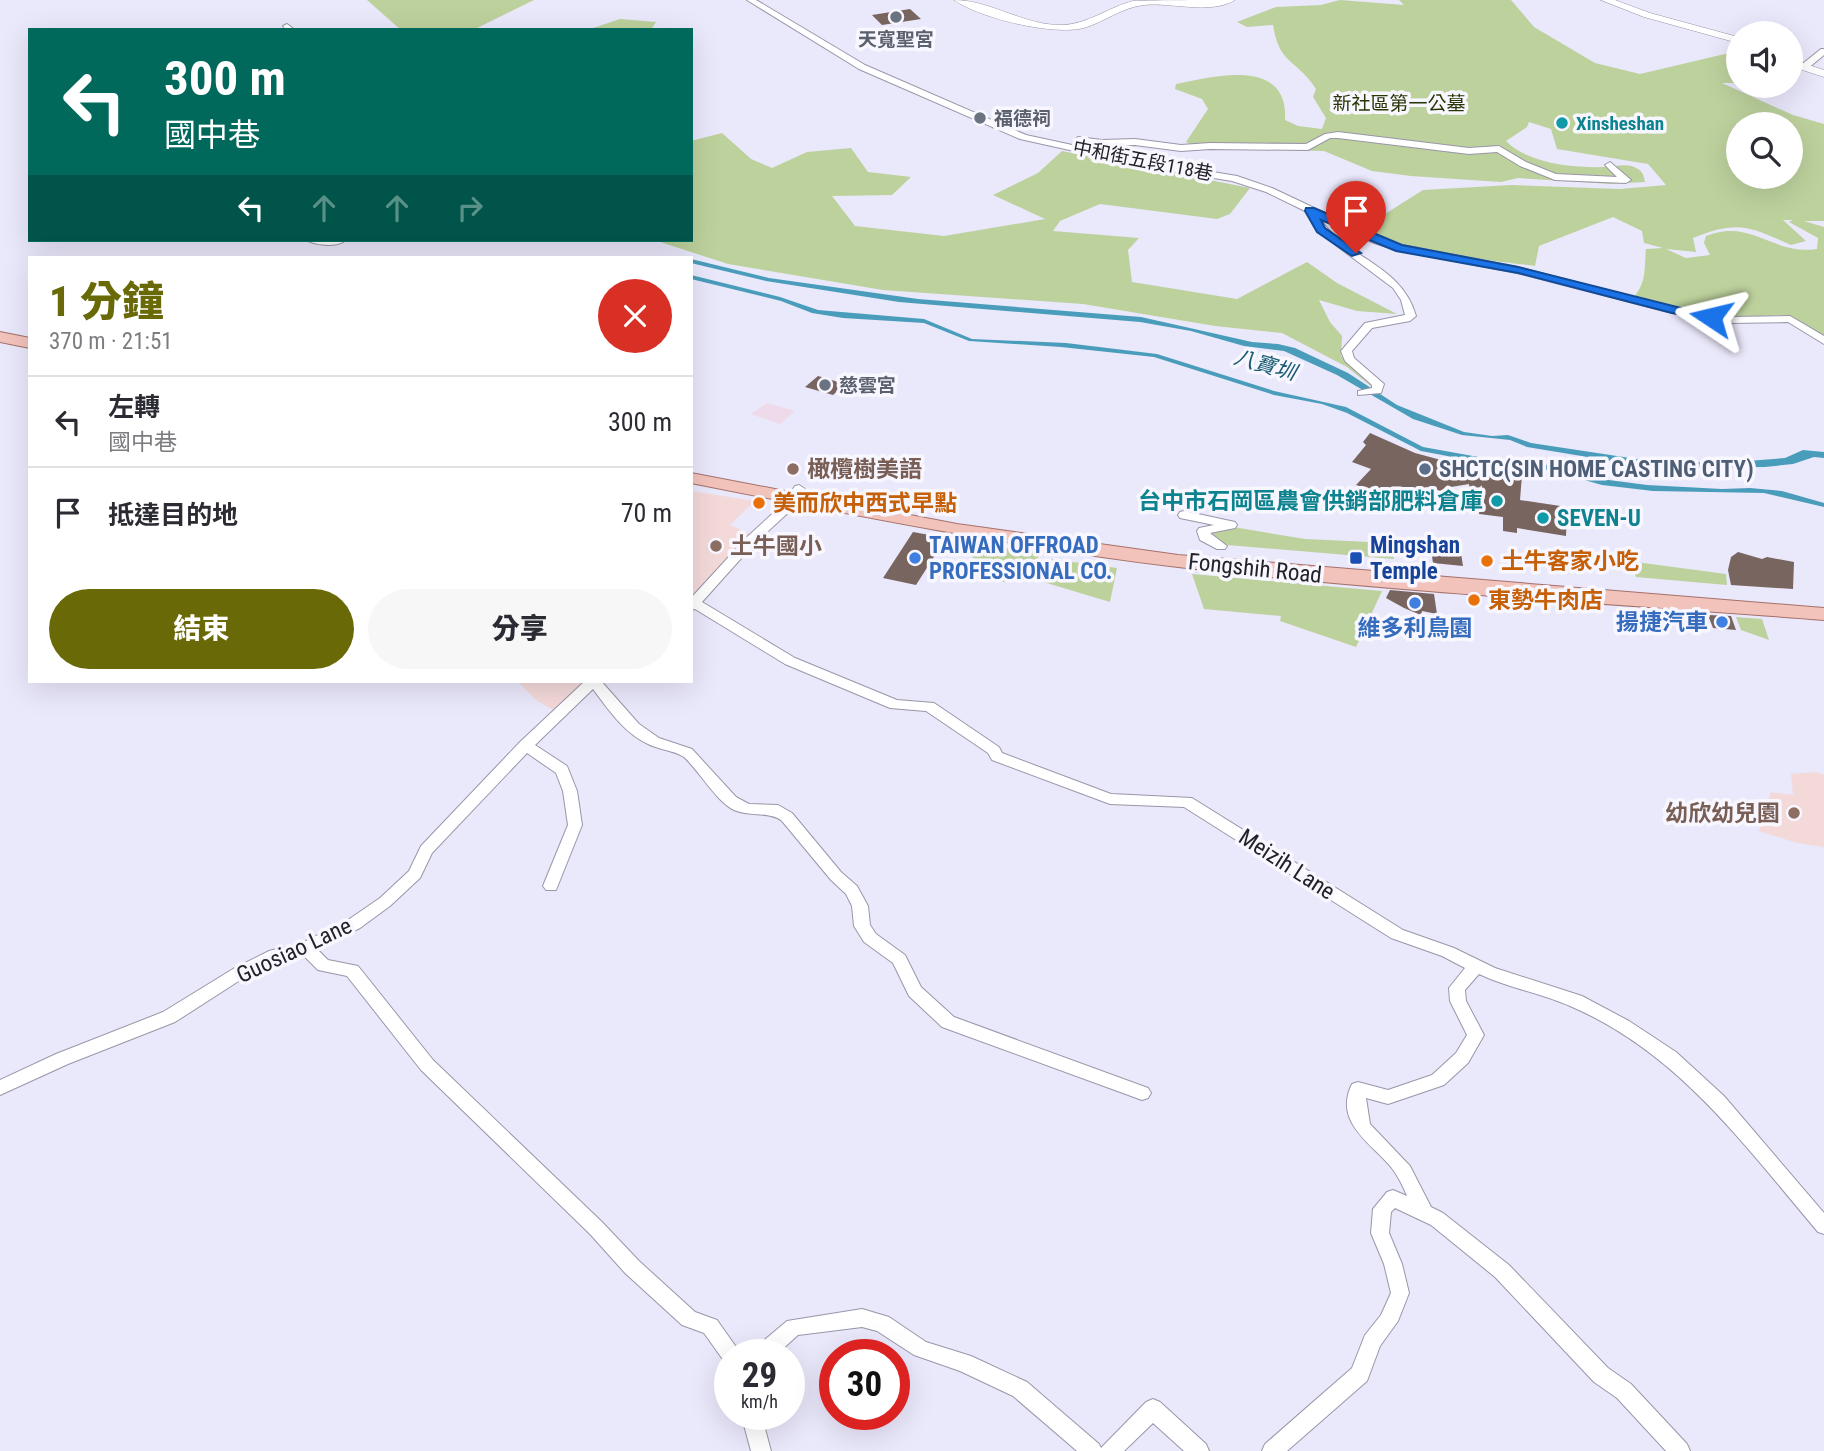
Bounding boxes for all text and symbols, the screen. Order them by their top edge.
marker: 天寬聖宮 [888,9,904,25]
map controls [1726,21,1803,189]
button: sound [1726,21,1803,98]
place label: 天寬聖宮 [858,28,934,51]
text: 300 m [164,50,286,107]
icon: left [49,56,140,147]
park label: 新社區第一公墓 [1332,92,1466,115]
place label: 福德祠 [994,107,1051,130]
marker: 福德祠 [972,110,988,126]
place label: Xinsheshan [1576,112,1664,135]
button: search [1726,112,1803,189]
marker: Xinsheshan [1554,115,1570,131]
text: 國中巷 [164,116,260,154]
street label: 中和街五段118巷 [1071,136,1215,185]
pin [1326,181,1386,253]
icon: left [232,189,270,227]
icon: ahead [305,189,343,227]
icon: ahead [378,189,416,227]
icon: right [451,189,489,227]
icon: arrive [1337,192,1375,230]
text: 1 分鐘 [49,277,164,326]
button: close [598,279,672,353]
position arrow [1674,280,1748,354]
text: 370 m · 21:51 [49,328,173,355]
water label: 八寶圳 [1231,345,1301,386]
place label: 慈雲宮 [839,374,896,397]
marker: 慈雲宮 [817,377,833,393]
text: 左轉 [108,392,160,422]
icon: left [49,403,87,441]
text: 300 m [608,407,672,437]
text: 國中巷 [108,429,177,456]
place label: 橄欖樹美語 [807,456,922,483]
place label: SHCTC(SIN HOME CASTING CITY) [1439,456,1754,483]
marker: 橄欖樹美語 [785,461,801,477]
marker: SHCTC(SIN HOME CASTING CITY) [1417,461,1433,477]
place label: 台中市石岡區農會供銷部肥料倉庫 [1138,488,1483,515]
place label: 美而欣中西式早點 [773,490,957,517]
marker: 台中市石岡區農會供銷部肥料倉庫 [1489,493,1505,509]
icon: arrive [49,494,87,532]
marker: 美而欣中西式早點 [751,495,767,511]
text: 70 m [621,498,672,528]
text: 抵達目的地 [108,500,238,530]
place label: SEVEN-U [1557,505,1641,532]
marker: SEVEN-U [1535,510,1551,526]
place label: TAIWAN OFFROAD PROFESSIONAL CO. [929,532,1112,585]
place label: Mingshan Temple [1370,532,1460,585]
place label: 土牛國小 [730,533,822,560]
marker: 土牛國小 [708,538,724,554]
street label: Fongshih Road [1187,548,1323,589]
place label: 土牛客家小吃 [1501,548,1639,575]
marker: TAIWAN OFFROAD PROFESSIONAL CO. [907,550,923,566]
marker: Mingshan Temple [1348,550,1364,566]
marker: 土牛客家小吃 [1479,553,1495,569]
place label: 東勢牛肉店 [1488,587,1603,614]
button: 結束 [49,589,354,669]
button: 分享 [368,589,672,669]
marker: 東勢牛肉店 [1466,592,1482,608]
marker: 維多利鳥園 [1407,595,1423,611]
place label: 揚捷汽車 [1616,609,1708,636]
marker: 揚捷汽車 [1714,614,1730,630]
place label: 維多利鳥園 [1358,615,1473,642]
place label: 幼欣幼兒園 [1665,800,1780,827]
marker: 幼欣幼兒園 [1786,805,1802,821]
street label: Meizih Lane [1234,823,1340,905]
street label: Guosiao Lane [232,912,356,989]
speed limit sign: 30 [819,1339,910,1430]
text: 29 [742,1355,777,1396]
text: km/h [741,1391,778,1412]

